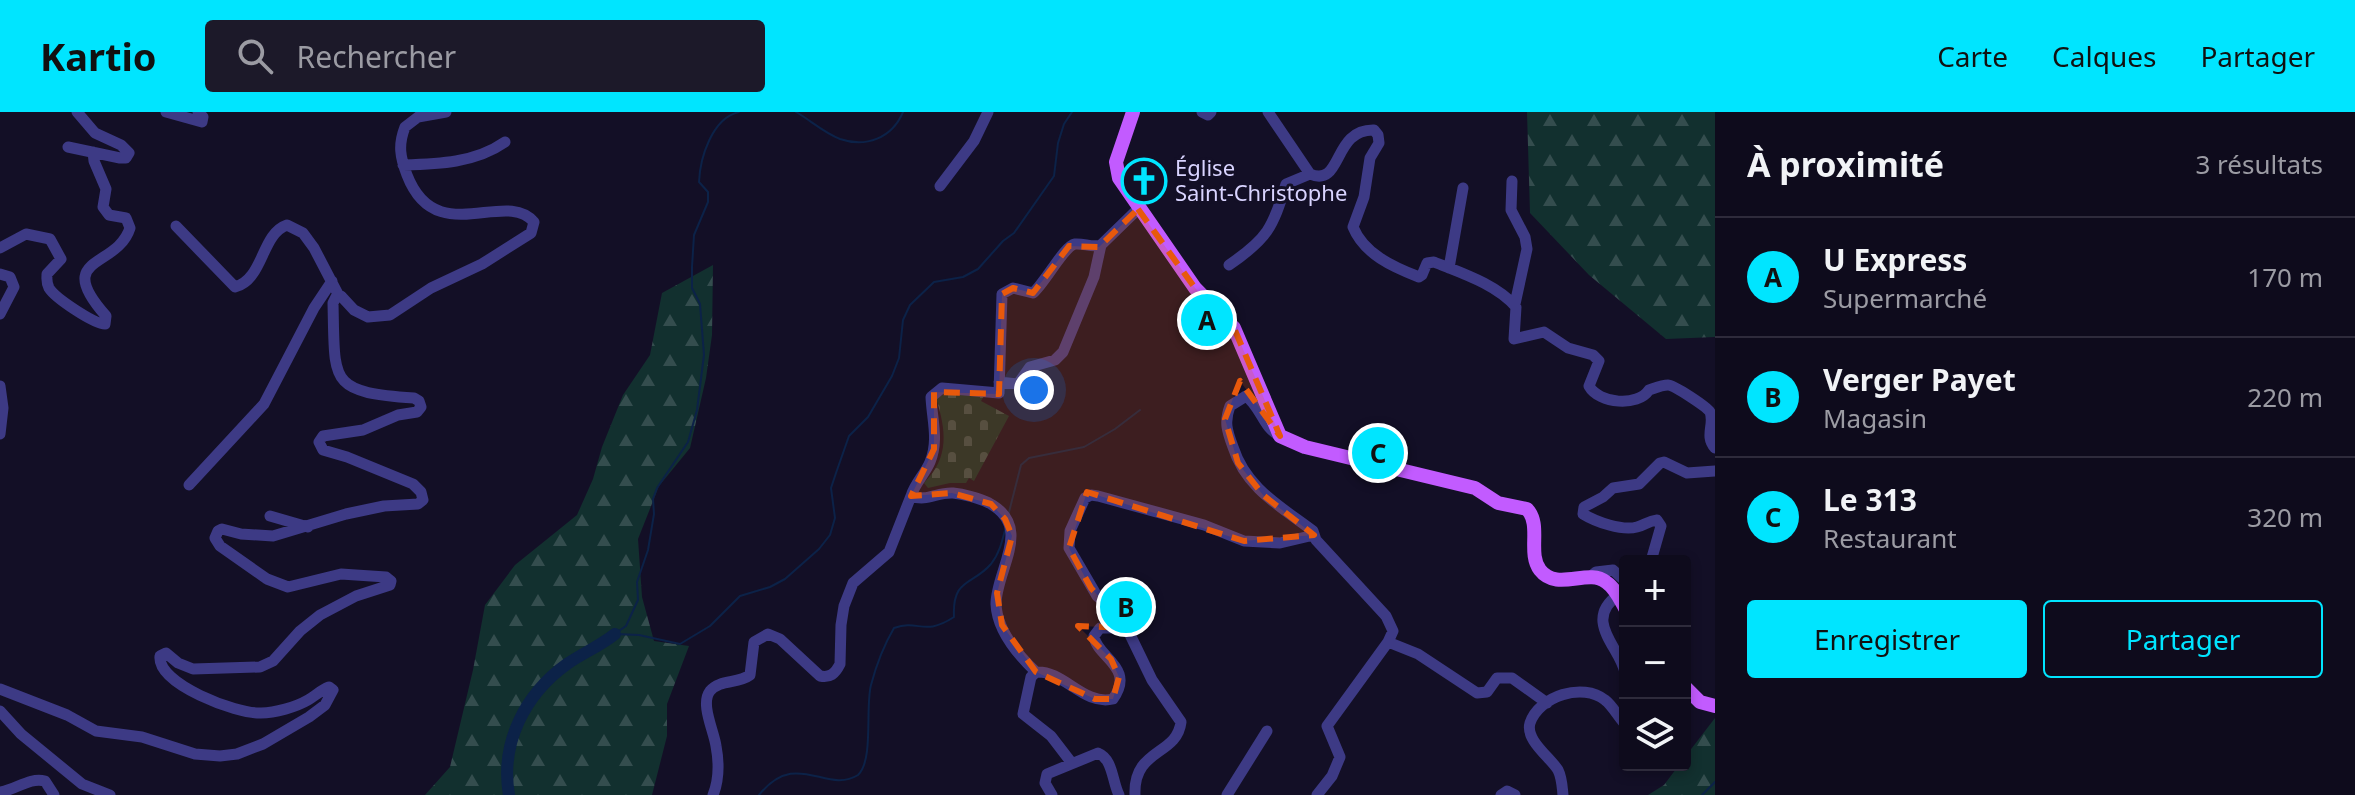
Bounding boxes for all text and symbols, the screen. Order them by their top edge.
search box [205,20,765,92]
text: Kartio [40,30,157,82]
icon: search [233,34,277,78]
text: Rechercher [297,36,456,77]
text: Carte [1937,37,2008,75]
text: Calques [2052,37,2156,75]
text: Partager [2200,37,2315,75]
text: À proximité [1747,141,1944,187]
text: 3 résultats [2195,146,2323,182]
place label: Église Saint-Christophe [1175,152,1347,207]
church icon: Église Saint-Christophe [1120,157,1168,205]
text: U Express [1823,239,1967,280]
text: A [1764,259,1782,295]
text: 170 m [2247,259,2323,295]
text: Supermarché [1823,280,1987,316]
pin: A [1181,290,1233,350]
text: Verger Payet [1823,359,2016,400]
your location [1014,370,1054,410]
text: B [1764,379,1782,415]
text: 220 m [2247,379,2323,415]
text: Magasin [1823,400,1927,436]
pin: C [1352,423,1404,483]
text: Le 313 [1823,479,1917,520]
text: C [1765,499,1781,535]
text: 320 m [2247,499,2323,535]
text: Restaurant [1823,520,1957,556]
map controls [1619,555,1691,771]
button: + [1619,555,1691,627]
pin: B [1100,577,1152,637]
button: Enregistrer [1747,600,2027,678]
button: Partager [2043,600,2323,678]
button: − [1619,627,1691,699]
button: layers [1619,699,1691,771]

